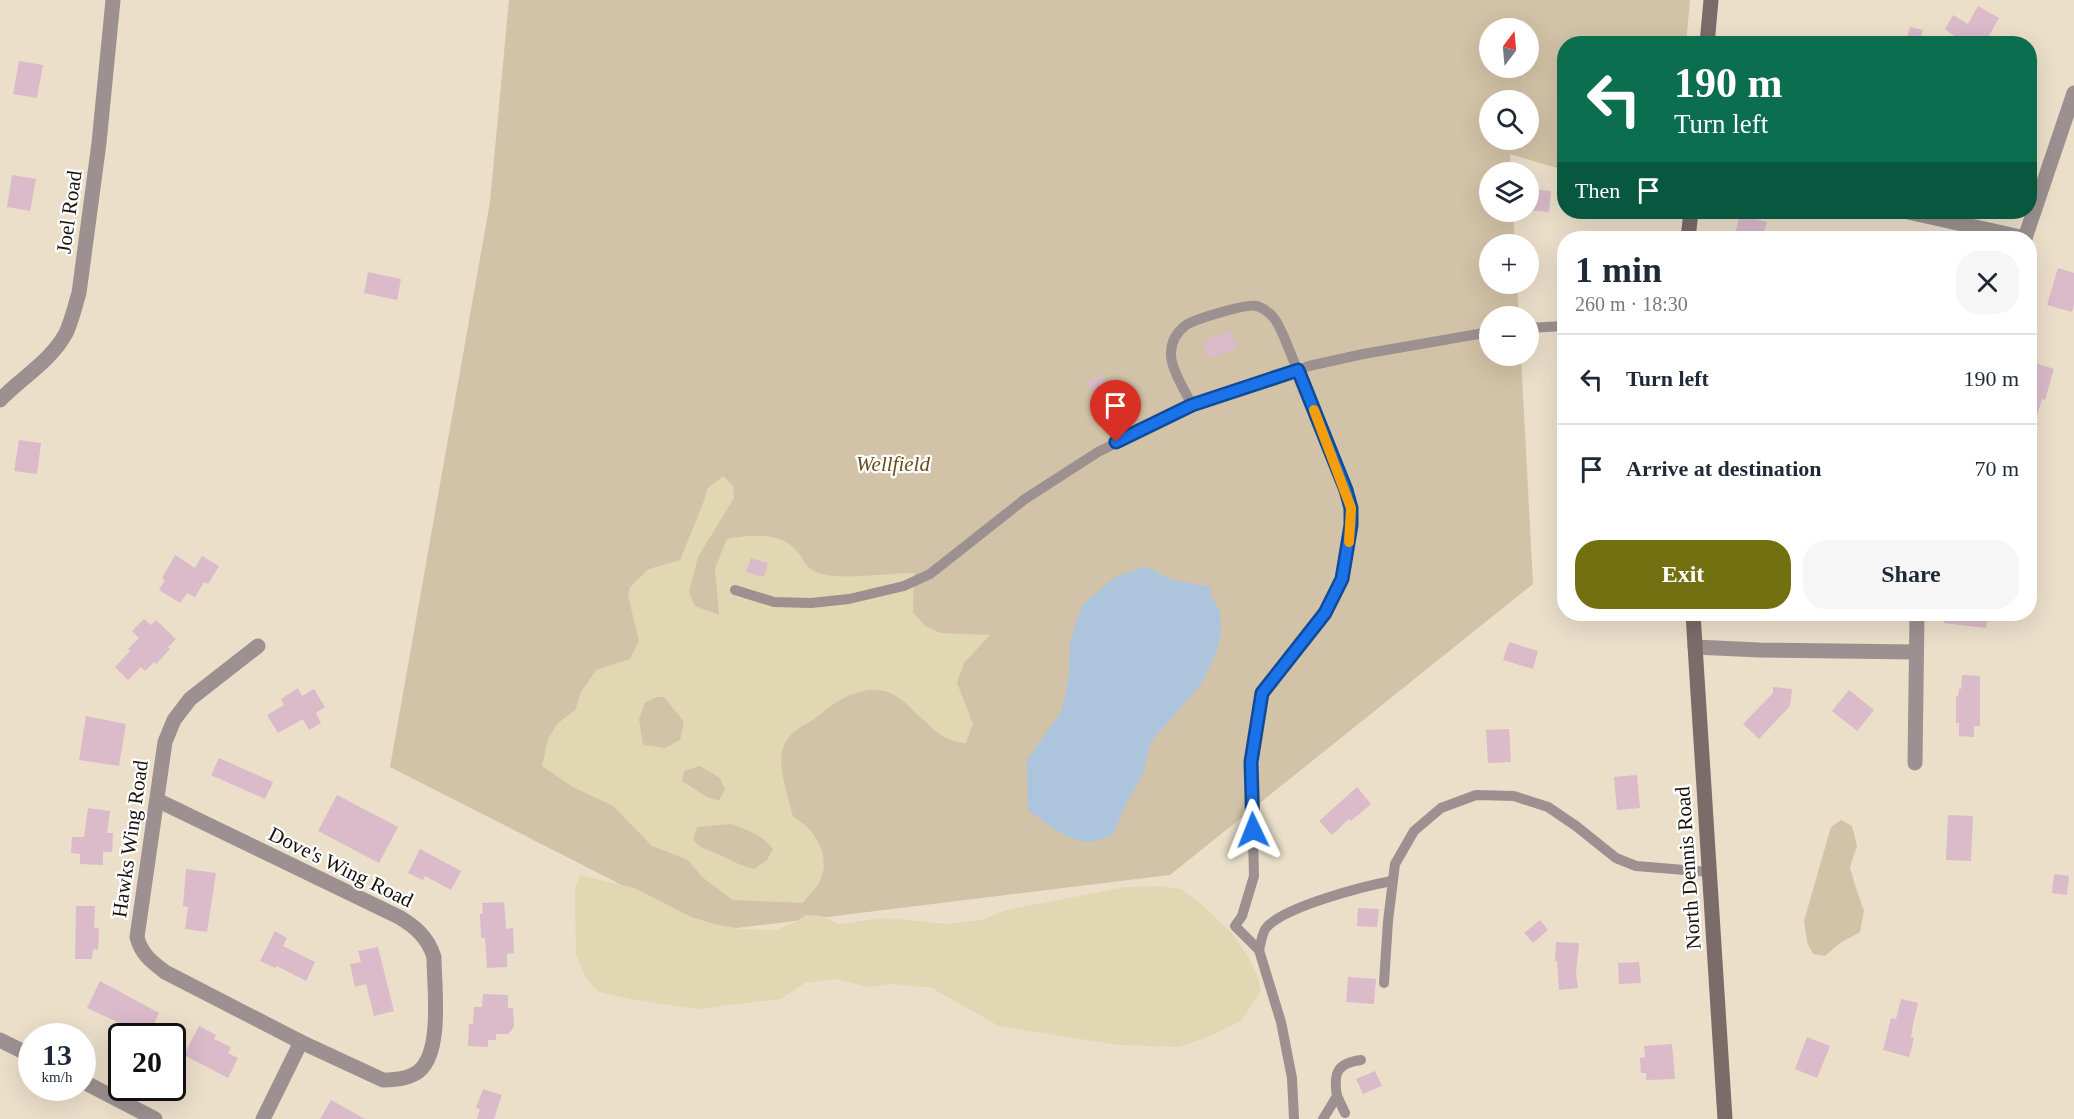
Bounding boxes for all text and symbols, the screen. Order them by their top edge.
north arrow [1479,18,1539,78]
map controls [1479,18,1539,366]
icon: left [1575,60,1653,138]
text: 190 m [1674,60,1783,106]
button: search [1479,90,1539,150]
text: Turn left [1674,109,1768,139]
button: layers [1479,162,1539,222]
street label: Joel Road [51,169,87,255]
icon: arrive [1632,174,1665,207]
text: Then [1575,178,1620,203]
button: + [1479,234,1539,294]
text: 1 min [1575,250,1662,290]
button: close [1956,251,2019,314]
text: 260 m · 18:30 [1575,293,1688,315]
button: − [1479,306,1539,366]
icon: left [1575,363,1608,396]
text: Turn left [1626,366,1709,391]
text: 190 m [1963,366,2019,391]
pin [1090,380,1141,442]
icon: arrive [1099,389,1132,422]
park label: Wellfield [856,452,930,476]
icon: arrive [1575,453,1608,486]
text: Arrive at destination [1626,456,1822,481]
text: 70 m [1974,456,2019,481]
button: Exit [1575,540,1791,609]
button: Share [1803,540,2019,609]
street label: Hawks Wing Road [107,758,153,919]
street label: North Dennis Road [1670,785,1706,950]
position arrow [1221,798,1285,862]
street label: Dove's Wing Road [265,822,418,913]
speed limit sign: 20 [108,1023,186,1101]
text: 13 [42,1038,72,1071]
text: km/h [42,1069,72,1085]

